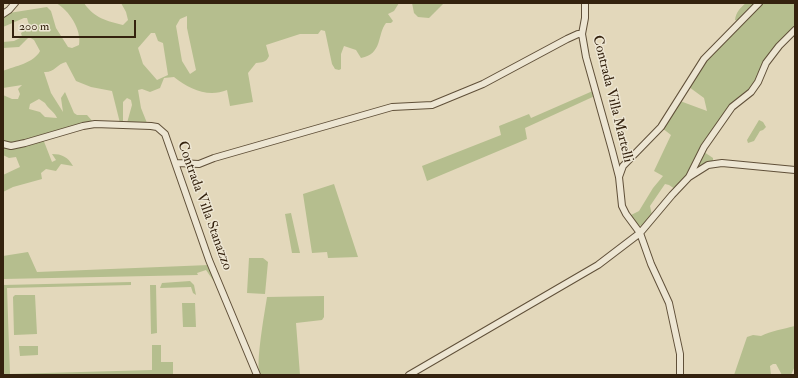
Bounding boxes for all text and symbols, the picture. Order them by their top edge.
scale bar [14,12,138,38]
text: 200 m [19,19,49,34]
street label: Contrada Villa Martelli [588,34,636,164]
street label: Contrada Villa Stanazzo [173,139,235,273]

